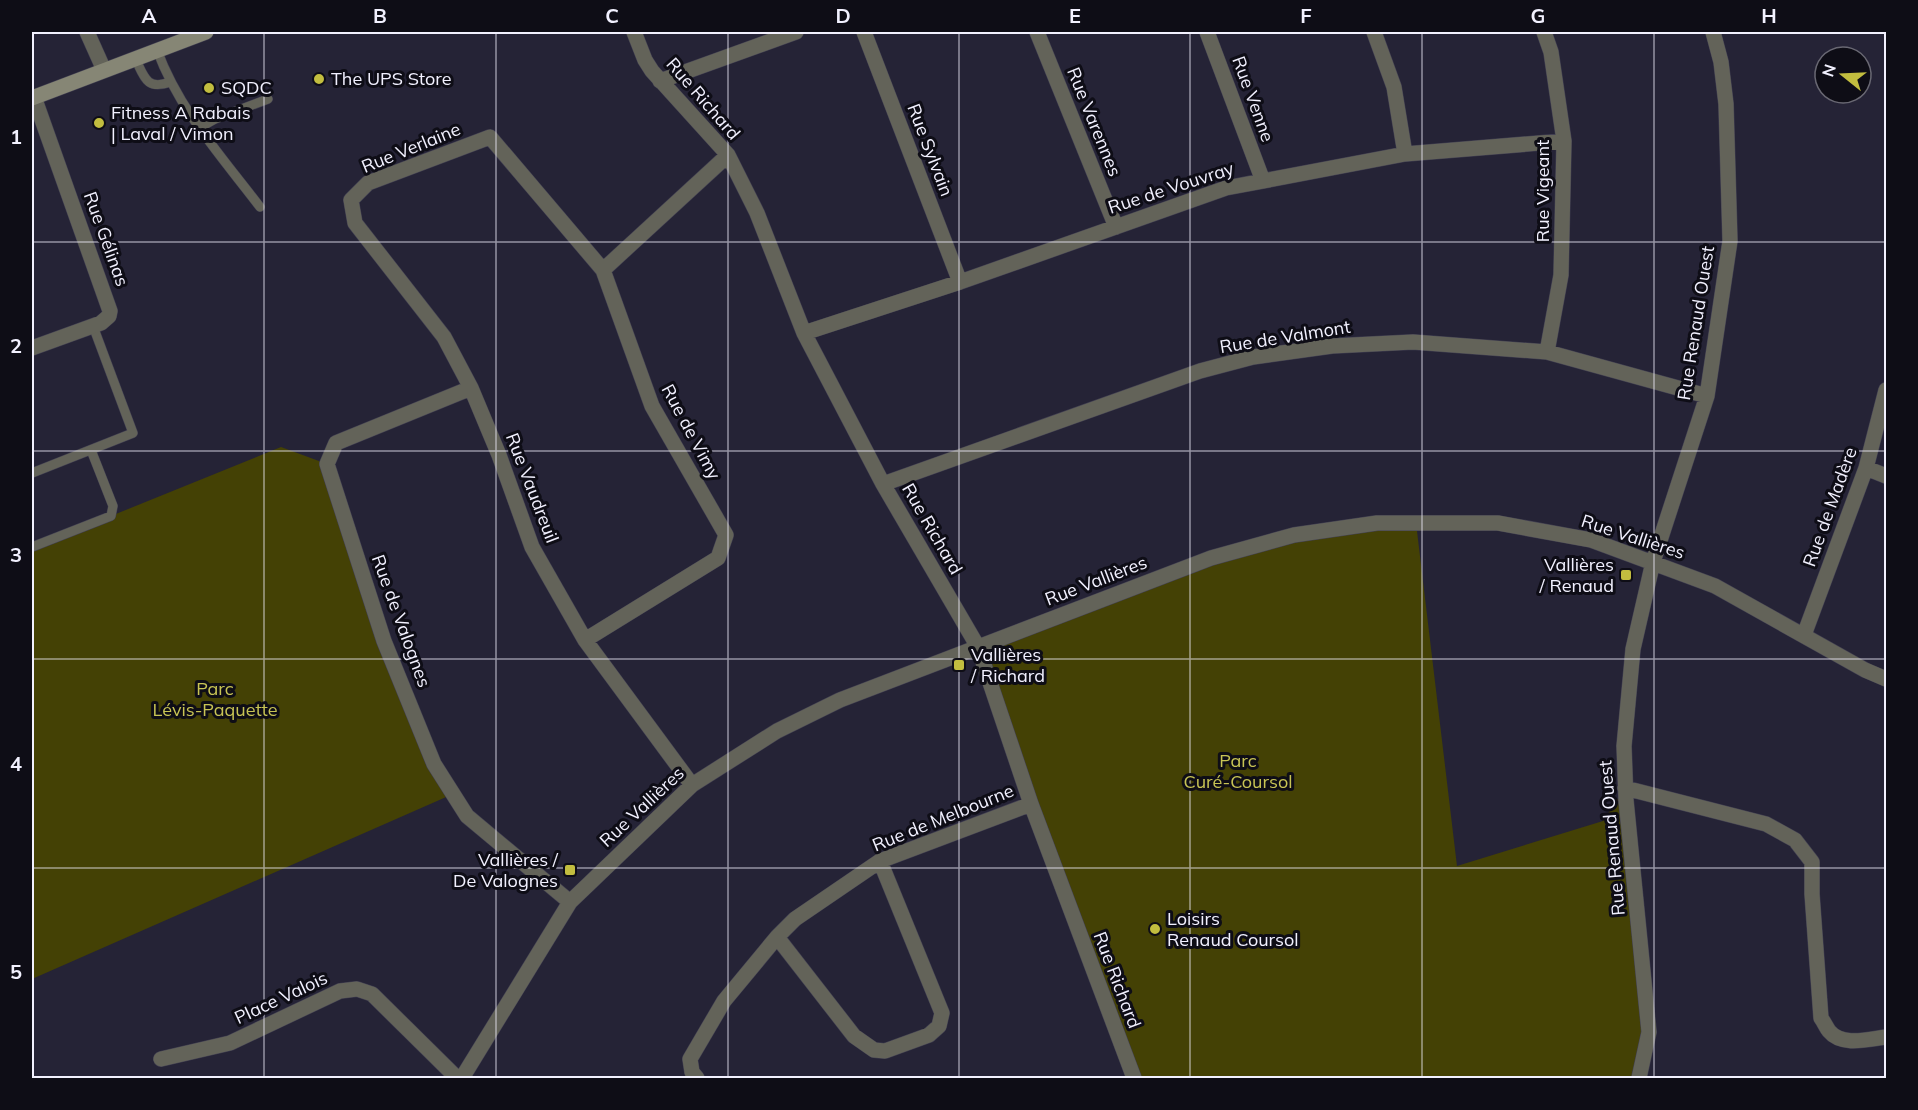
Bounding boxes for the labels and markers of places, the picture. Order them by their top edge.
place label: The UPS Store [331,67,452,90]
marker: The UPS Store [312,72,326,86]
place label: SQDC [221,76,272,99]
marker: SQDC [202,81,216,95]
place label: Fitness A Rabais | Laval / Vimon [111,101,251,145]
marker: Fitness A Rabais | Laval / Vimon [92,116,106,130]
place label: Vallières / Renaud [1539,553,1614,597]
marker: Vallières / Renaud [1619,568,1633,582]
place label: Vallières / Richard [970,643,1045,687]
marker: Vallières / Richard [952,658,966,672]
place label: Vallières / De Valognes [453,848,559,892]
marker: Vallières / De Valognes [563,863,577,877]
place label: Loisirs Renaud Coursol [1167,907,1299,951]
marker: Loisirs Renaud Coursol [1148,922,1162,936]

